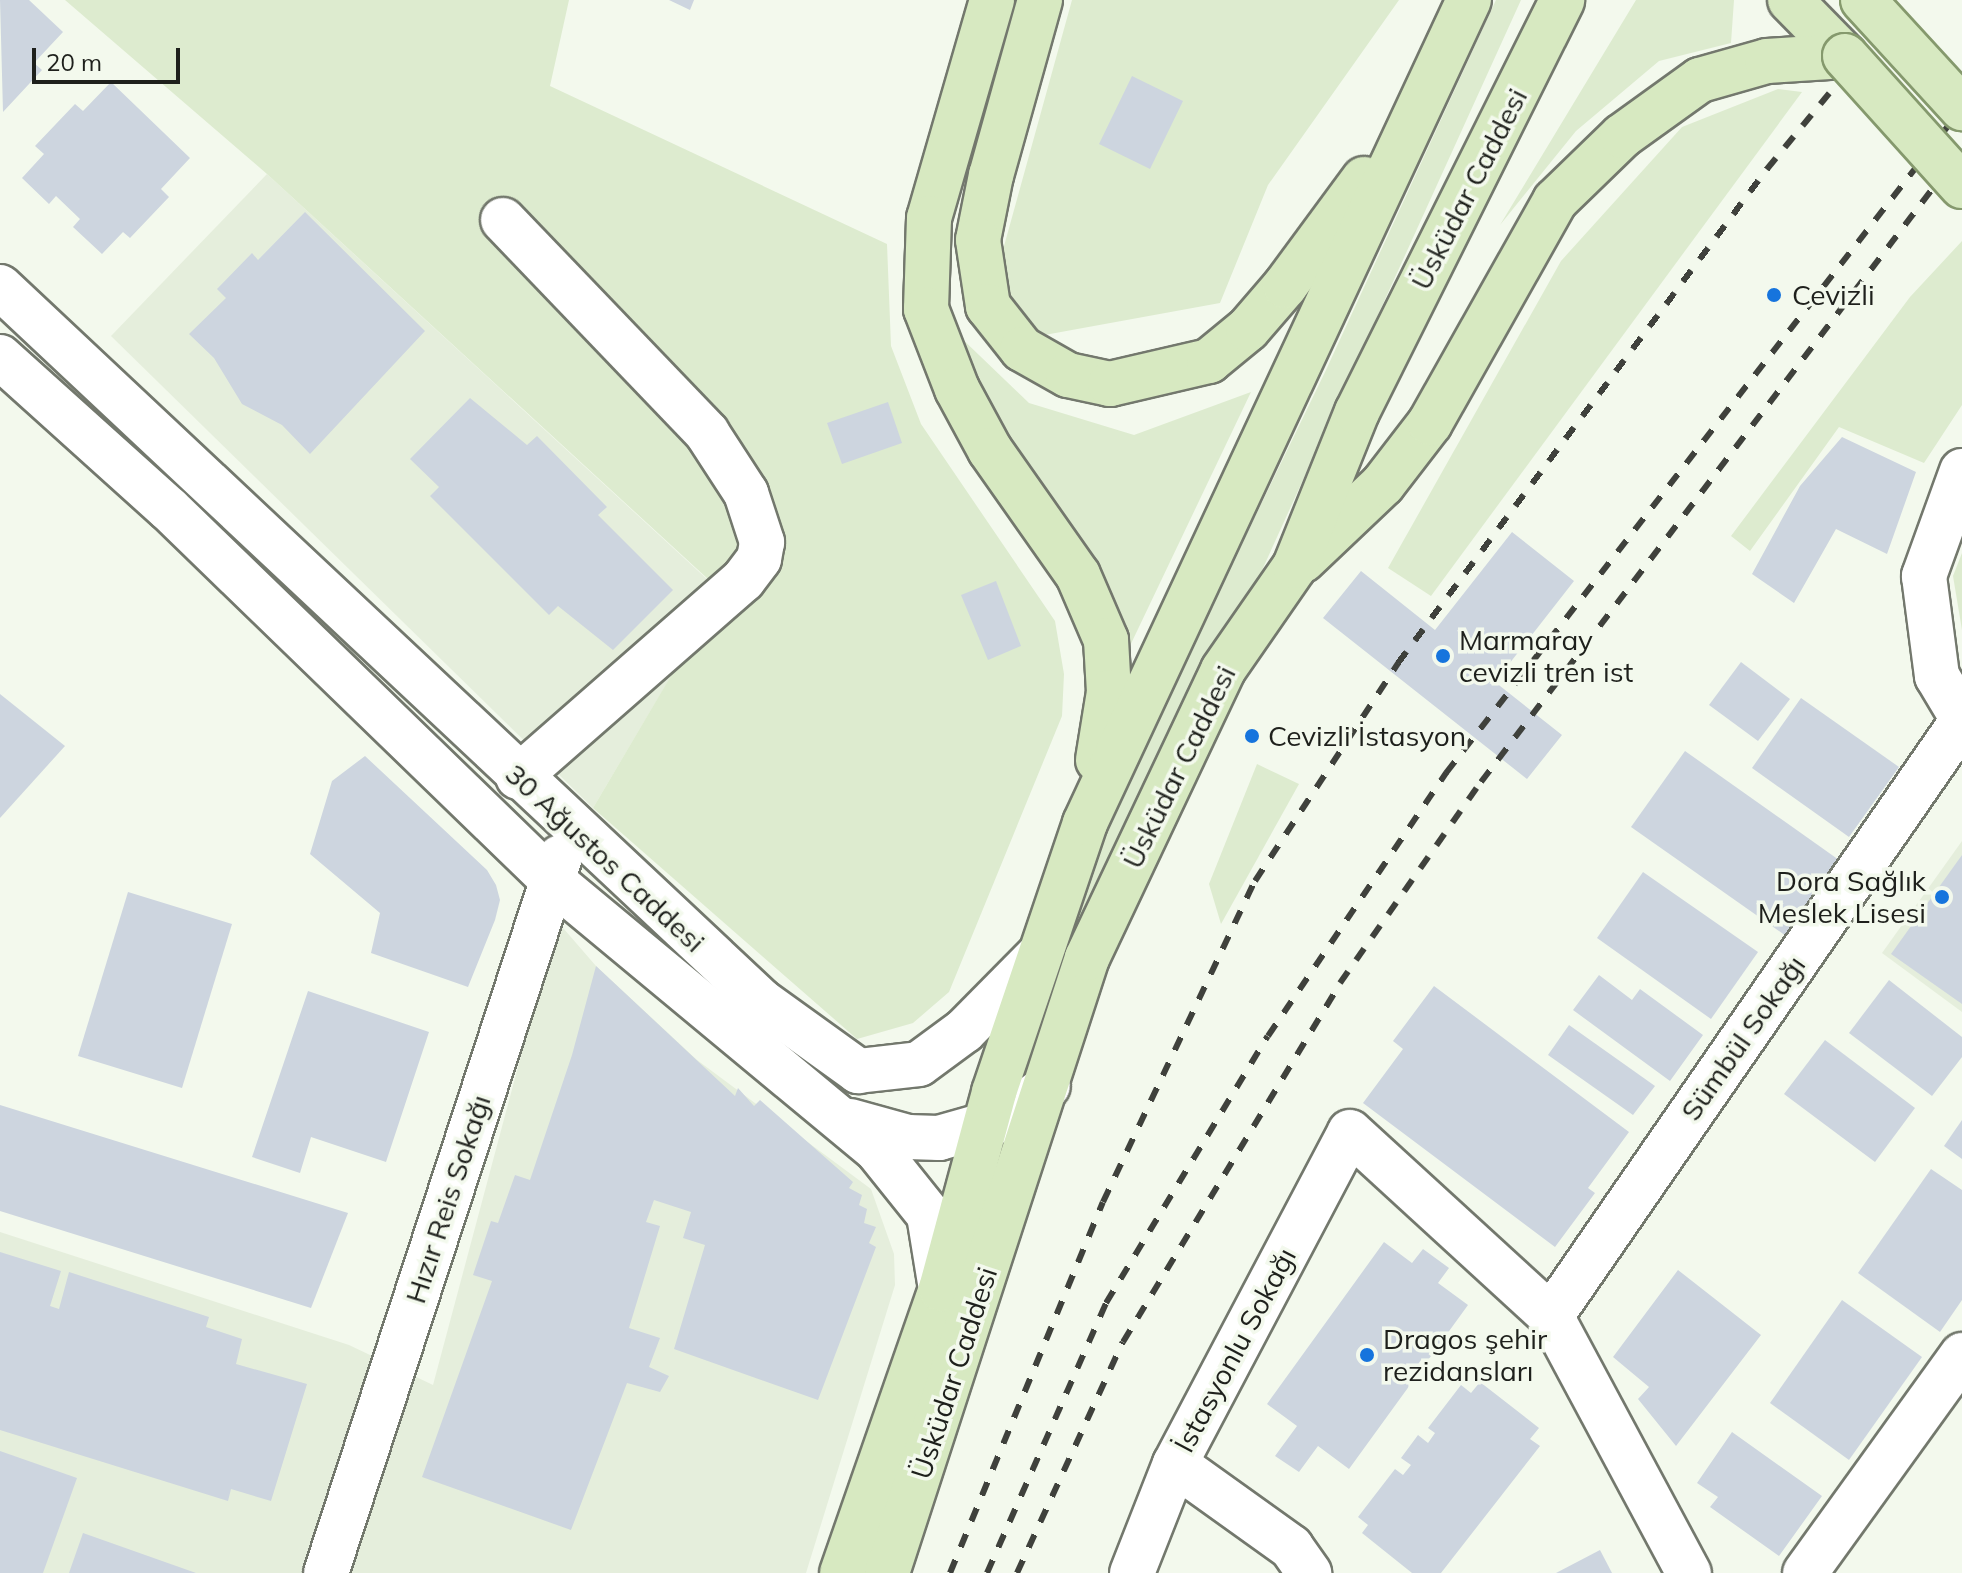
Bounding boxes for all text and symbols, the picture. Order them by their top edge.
scale bar [36,32,184,82]
text: 20 m [46,47,102,77]
street label: Üsküdar Caddesi [1404,83,1534,295]
place label: Cevizli [1792,278,1875,312]
marker: Cevizli [1763,284,1785,306]
place label: Marmaray cevizli tren ist [1459,623,1633,689]
marker: Marmaray cevizli tren ist [1434,647,1452,665]
street label: Üsküdar Caddesi [1115,660,1243,874]
place label: Cevizli İstasyon [1268,719,1466,753]
marker: Cevizli İstasyon [1243,727,1261,745]
street label: 30 Ağustos Caddesi [499,757,711,959]
place label: Dora Sağlık Meslek Lisesi [1758,864,1926,930]
marker: Dora Sağlık Meslek Lisesi [1933,888,1951,906]
street label: Sümbül Sokağı [1674,949,1812,1127]
street label: Hızır Reis Sokağı [398,1091,498,1307]
street label: İstasyonlu Sokağı [1167,1242,1303,1458]
street label: Üsküdar Caddesi [904,1263,1004,1483]
place label: Dragos şehir rezidansları [1383,1322,1547,1388]
marker: Dragos şehir rezidansları [1358,1346,1376,1364]

